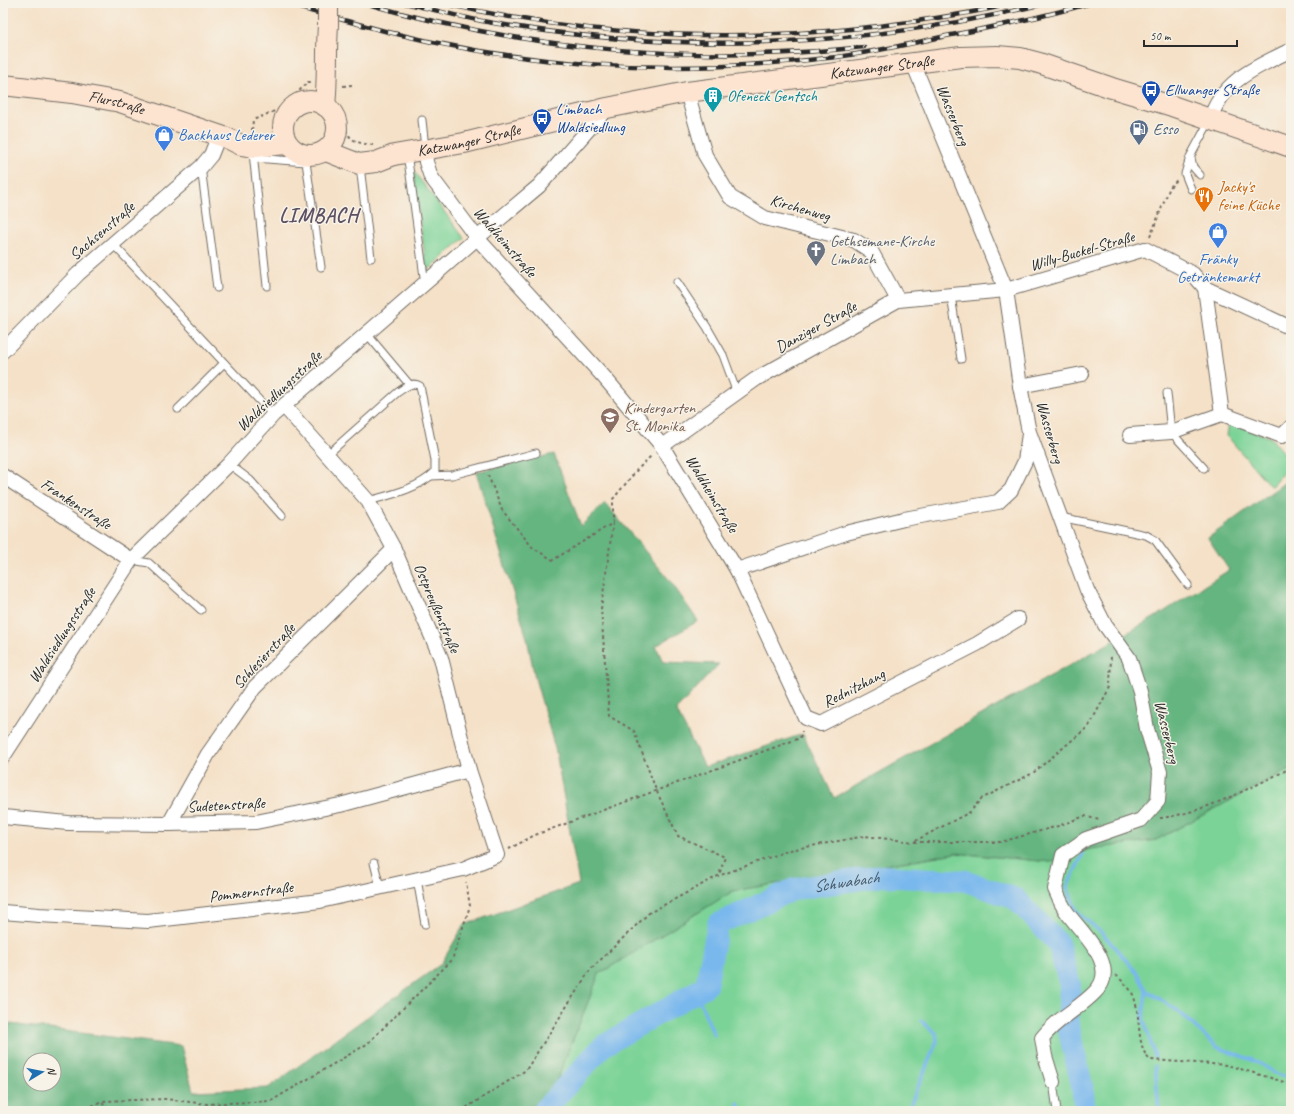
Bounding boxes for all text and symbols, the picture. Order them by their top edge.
scale bar [1144,22,1237,48]
text: 50 m [1150,28,1172,44]
street label: Katzwanger Straße [828,50,937,84]
bus stop icon: Ellwanger Straße [1140,79,1162,107]
place label: Ellwanger Straße [1165,80,1261,100]
street label: Wasserberg [932,82,975,150]
building icon: Ofeneck Gentsch [702,85,724,113]
street label: Flurstraße [87,86,149,120]
place label: Ofeneck Gentsch [727,86,818,106]
place label: Limbach Waldsiedlung [556,99,626,137]
bus stop icon: Limbach Waldsiedlung [531,107,553,135]
fuel station icon: Esso [1128,118,1150,146]
street label: Katzwanger Straße [416,119,524,161]
place label: Esso [1153,119,1179,139]
shop icon: Backhaus Lederer [153,124,175,152]
place label: Backhaus Lederer [178,125,276,145]
place label: Jacky's feine Küche [1217,177,1281,215]
restaurant icon: Jacky's feine Küche [1193,185,1215,213]
street label: Kirchenweg [768,190,833,226]
street label: Sachsenstraße [65,196,140,265]
district label: LIMBACH [279,203,361,228]
street label: Waldheimstraße [469,203,542,283]
shop icon: Fränky Getränkemarkt [1207,221,1229,249]
street label: Willy-Buckel-Straße [1027,226,1138,275]
place label: Gethsemane-Kirche Limbach [830,231,936,269]
church icon: Gethsemane-Kirche Limbach [805,239,827,267]
place label: Fränky Getränkemarkt [1177,249,1261,287]
street label: Danziger Straße [772,296,862,357]
street label: Waldsiedlungsstraße [232,345,327,436]
place label: Kindergarten St. Monika [624,398,696,436]
street label: Wasserberg [1032,398,1069,467]
school or university icon: Kindergarten St. Monika [599,406,621,434]
street label: Waldheimstraße [681,452,744,538]
street label: Frankenstraße [37,474,116,535]
street label: Ostpreußenstraße [409,560,465,657]
street label: Waldsiedlungsstraße [24,582,101,686]
street label: Schlesierstraße [228,618,301,693]
street label: Rednitzhang [820,663,890,712]
street label: Wasserberg [1150,699,1185,767]
street label: Sudetenstraße [187,793,267,817]
water label: Schwabach [812,866,881,897]
street label: Pommernstraße [208,877,296,907]
north arrow [22,1052,62,1092]
text: N [44,1066,60,1077]

